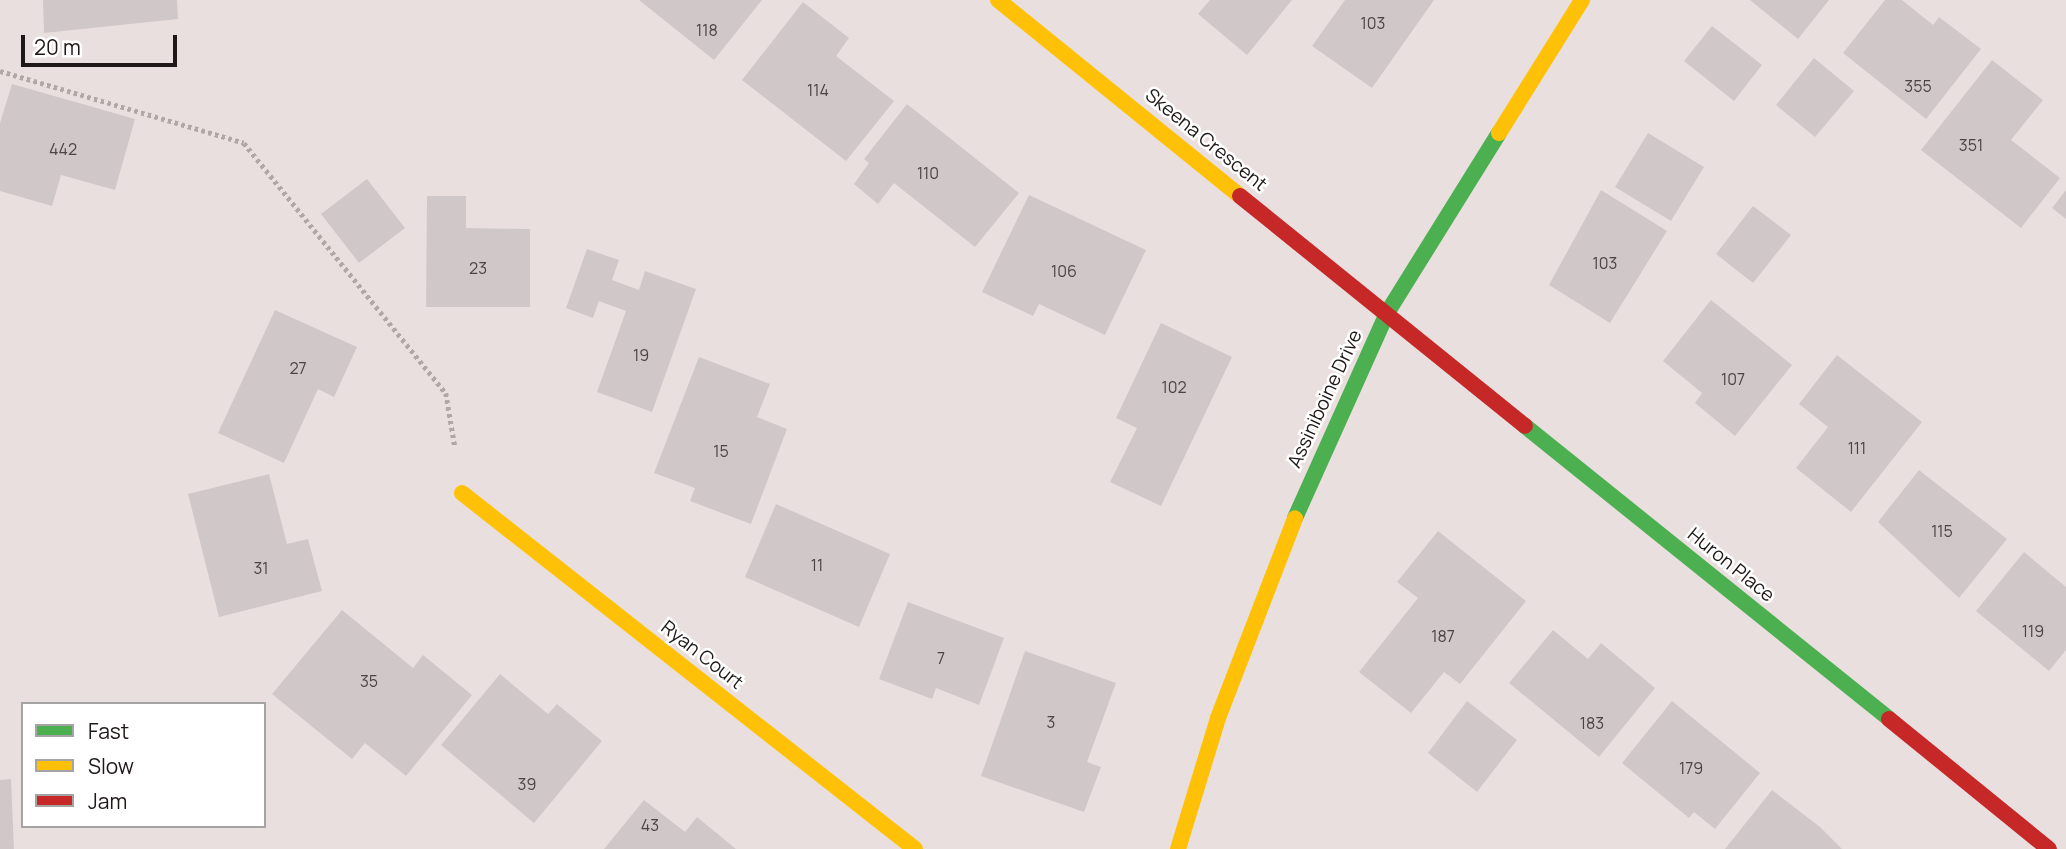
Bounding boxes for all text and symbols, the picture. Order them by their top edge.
house number: 103 [1361,13,1385,33]
house number: 118 [696,20,718,40]
scale bar [24,21,180,65]
text: 20 m [34,33,81,61]
house number: 355 [1904,76,1932,96]
house number: 114 [807,80,829,100]
street label: Skeena Crescent [1141,84,1271,196]
house number: 351 [1959,135,1983,155]
house number: 442 [49,139,77,159]
house number: 110 [917,163,939,183]
house number: 103 [1593,253,1617,273]
house number: 23 [469,258,487,278]
house number: 106 [1051,261,1077,281]
street label: Assiniboine Drive [1283,326,1367,472]
house number: 19 [633,345,649,365]
house number: 27 [289,358,307,378]
house number: 107 [1721,369,1745,389]
house number: 102 [1161,377,1187,397]
house number: 111 [1848,438,1866,458]
house number: 15 [713,441,729,461]
house number: 115 [1931,521,1953,541]
street label: Huron Place [1683,523,1779,607]
house number: 11 [811,555,823,575]
house number: 31 [253,558,269,578]
street label: Ryan Court [656,616,748,694]
house number: 119 [2022,621,2044,641]
house number: 187 [1431,626,1455,646]
house number: 7 [937,648,945,668]
house number: 35 [360,671,378,691]
legend [21,702,266,828]
house number: 3 [1047,712,1055,732]
house number: 183 [1580,713,1604,733]
text: Fast [88,717,129,745]
text: Slow [88,752,134,780]
house number: 179 [1679,758,1703,778]
house number: 39 [518,774,536,794]
text: Jam [88,787,127,815]
house number: 43 [641,815,659,835]

